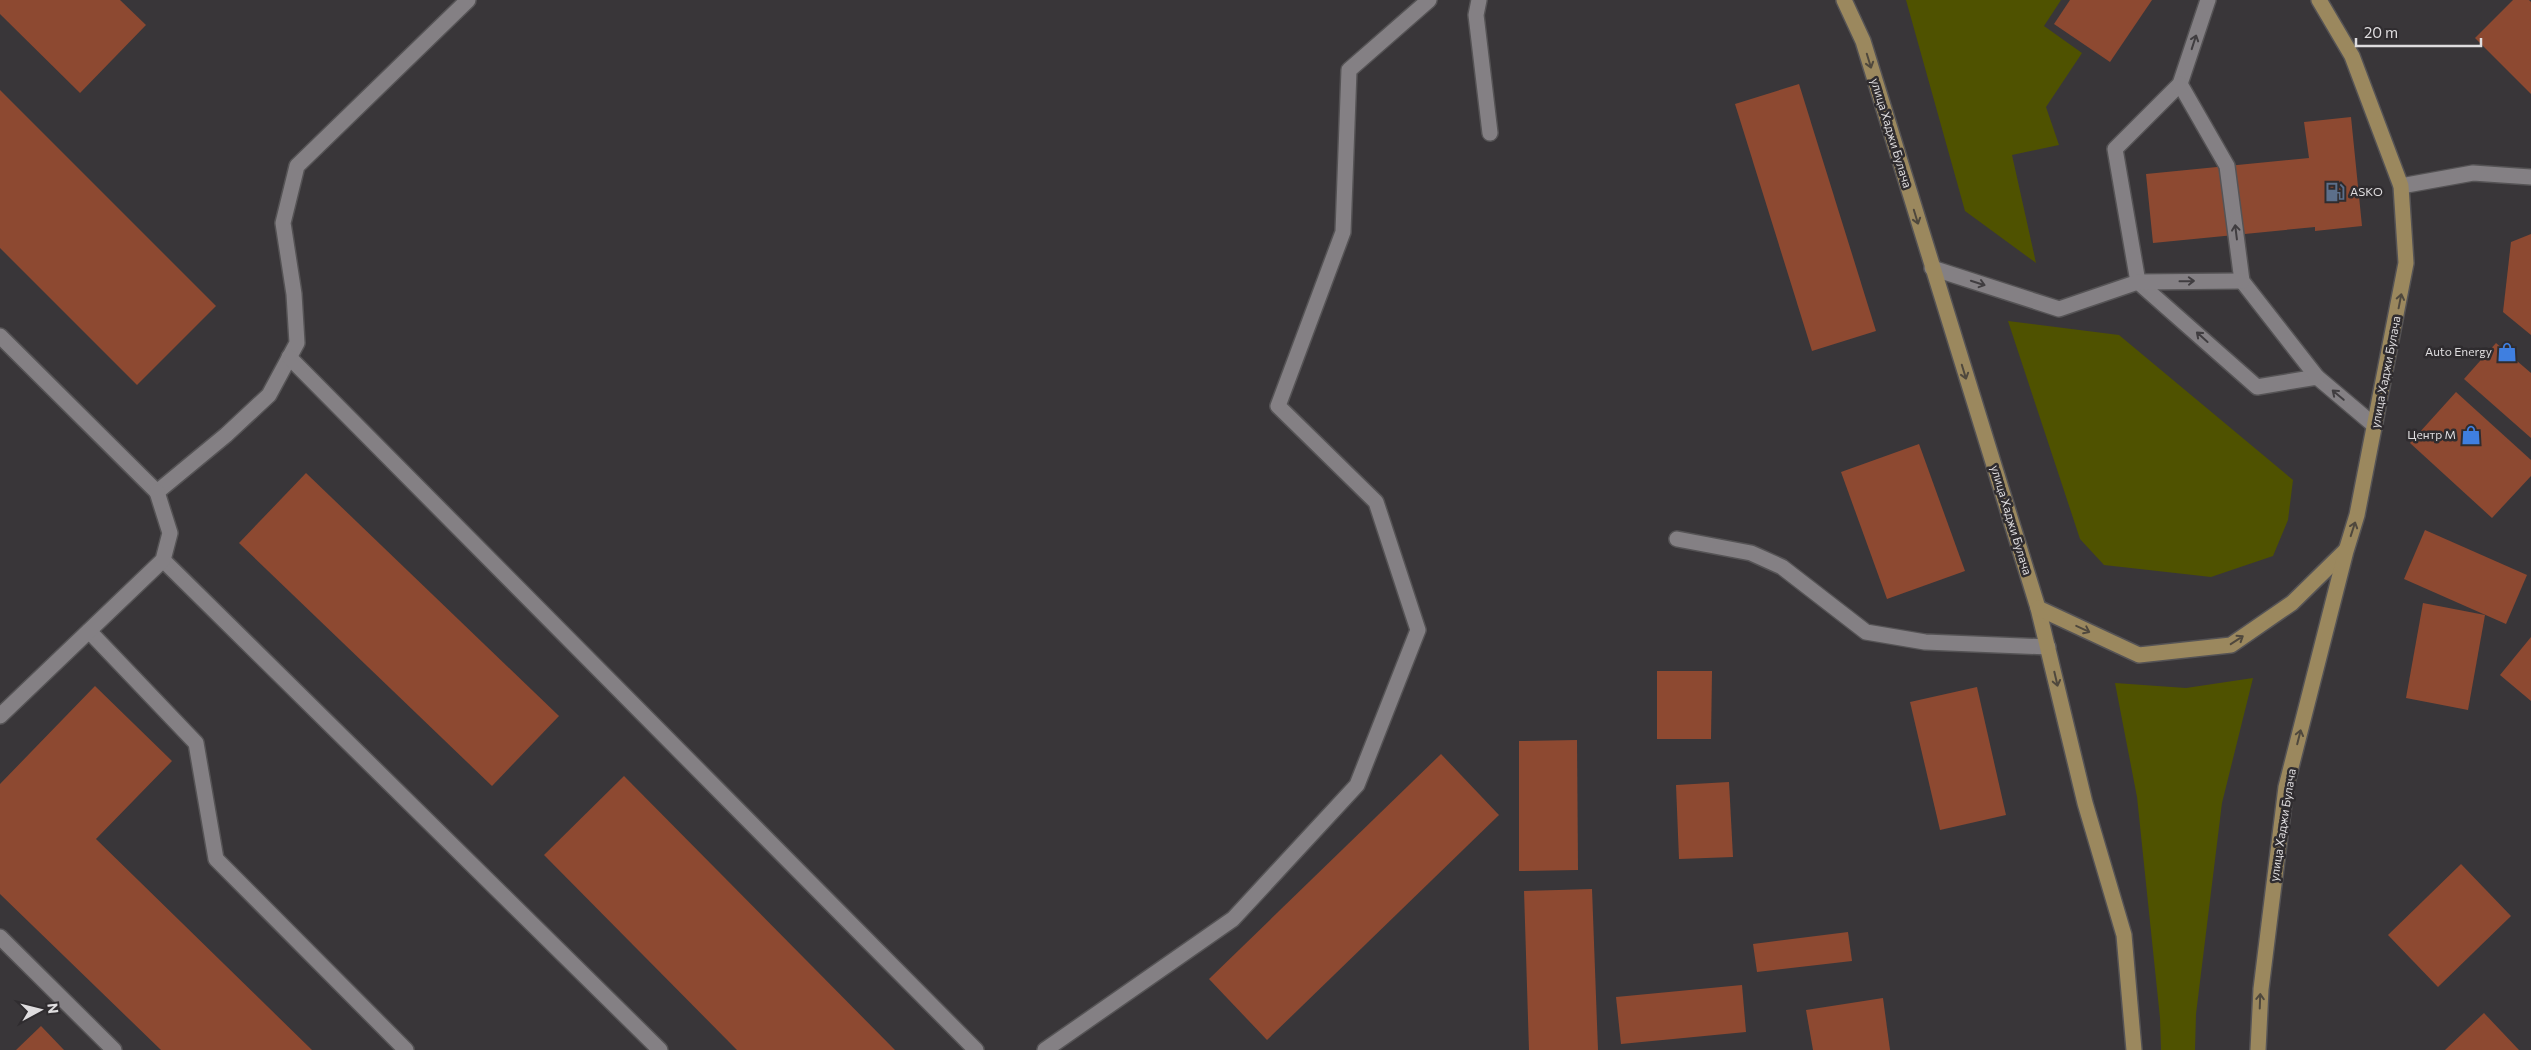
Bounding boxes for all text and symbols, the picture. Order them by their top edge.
scale bar [2356,15,2481,47]
text: 20 m [2364,23,2398,41]
one-way arrow [2189,34,2199,50]
one-way arrow [1865,53,1874,69]
street label: улица Хаджи Булача [1869,76,1915,189]
fuel station icon: ASKO [2324,181,2346,203]
place label: ASKO [2350,184,2383,198]
one-way arrow [1912,208,1922,224]
one-way arrow [2230,224,2240,240]
one-way arrow [2178,276,2194,286]
one-way arrow [1970,279,1986,288]
one-way arrow [2396,294,2405,310]
street label: улица Хаджи Булача [2367,315,2403,429]
one-way arrow [2195,331,2208,343]
shop icon: Auto Energy [2496,341,2518,363]
place label: Auto Energy [2425,344,2492,358]
one-way arrow [1960,364,1970,380]
one-way arrow [2332,390,2345,401]
shop icon: Центр М [2460,424,2482,446]
place label: Центр М [2407,427,2456,441]
street label: улица Хаджи Булача [1989,463,2035,576]
one-way arrow [2348,521,2358,537]
one-way arrow [2075,625,2090,634]
one-way arrow [2230,635,2244,645]
one-way arrow [2052,670,2061,686]
one-way arrow [2295,729,2304,745]
street label: улица Хаджи Булача [2266,767,2298,882]
north arrow [15,985,65,1035]
one-way arrow [2255,994,2265,1010]
text: N [44,1002,62,1015]

